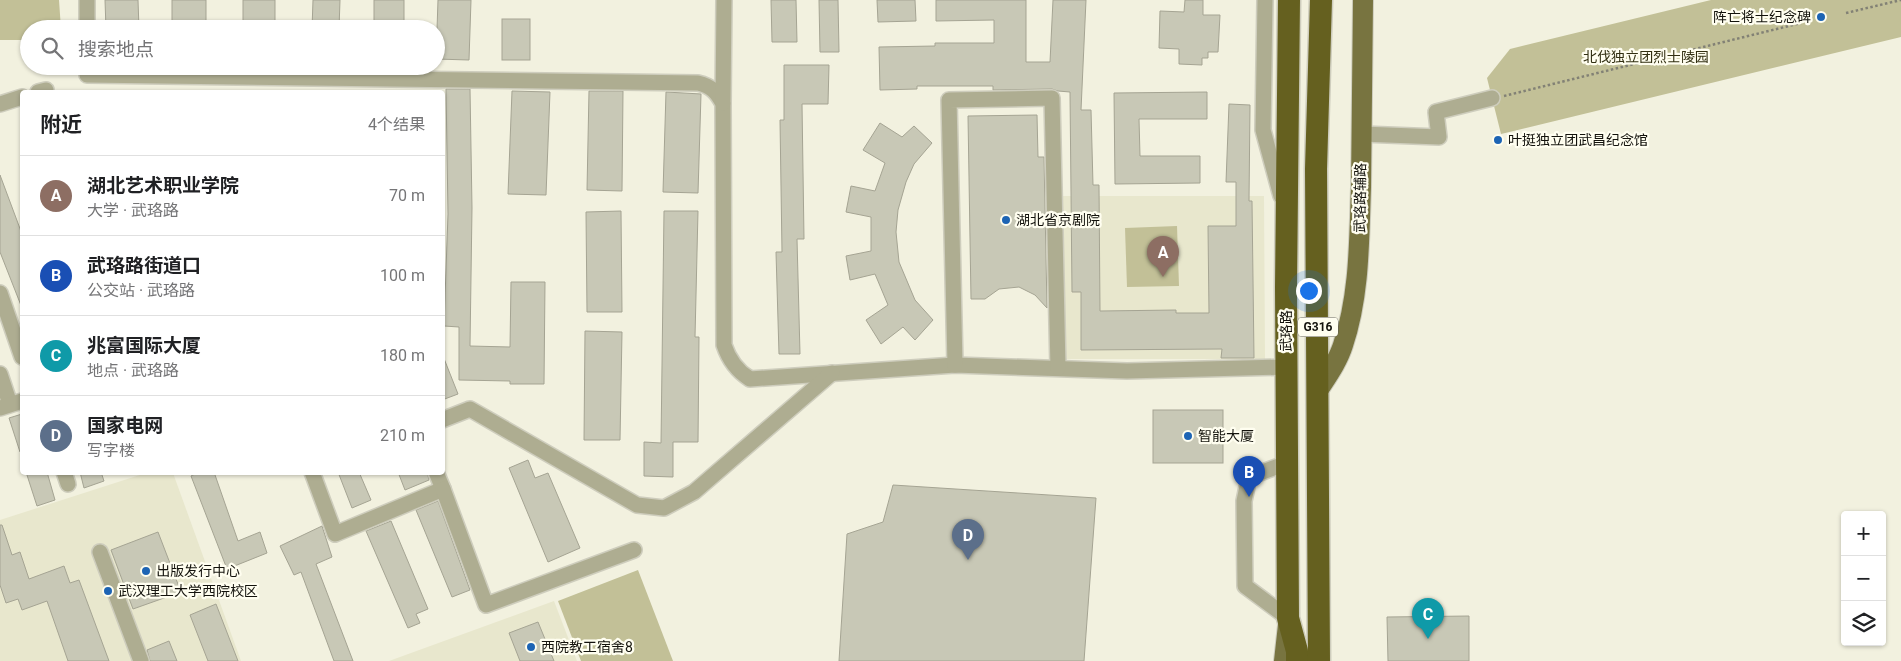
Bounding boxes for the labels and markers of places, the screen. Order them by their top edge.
place label: 阵亡将士纪念碑 [1713,9,1811,25]
marker: 阵亡将士纪念碑 [1815,11,1827,23]
place label: 叶挺独立团武昌纪念馆 [1508,132,1648,148]
marker: 叶挺独立团武昌纪念馆 [1492,134,1504,146]
place label: 湖北省京剧院 [1016,212,1100,228]
marker: 湖北省京剧院 [1000,214,1012,226]
pin: A [1147,236,1179,277]
place label: 智能大厦 [1198,428,1254,444]
marker: 智能大厦 [1182,430,1194,442]
pin: B [1233,456,1265,497]
pin: D [952,519,984,560]
place label: 出版发行中心 [156,563,240,579]
marker: 出版发行中心 [140,565,152,577]
place label: 武汉理工大学西院校区 [118,583,258,599]
marker: 武汉理工大学西院校区 [102,585,114,597]
pin: C [1412,598,1444,639]
place label: 西院教工宿舍8 [541,639,633,655]
marker: 西院教工宿舍8 [525,641,537,653]

